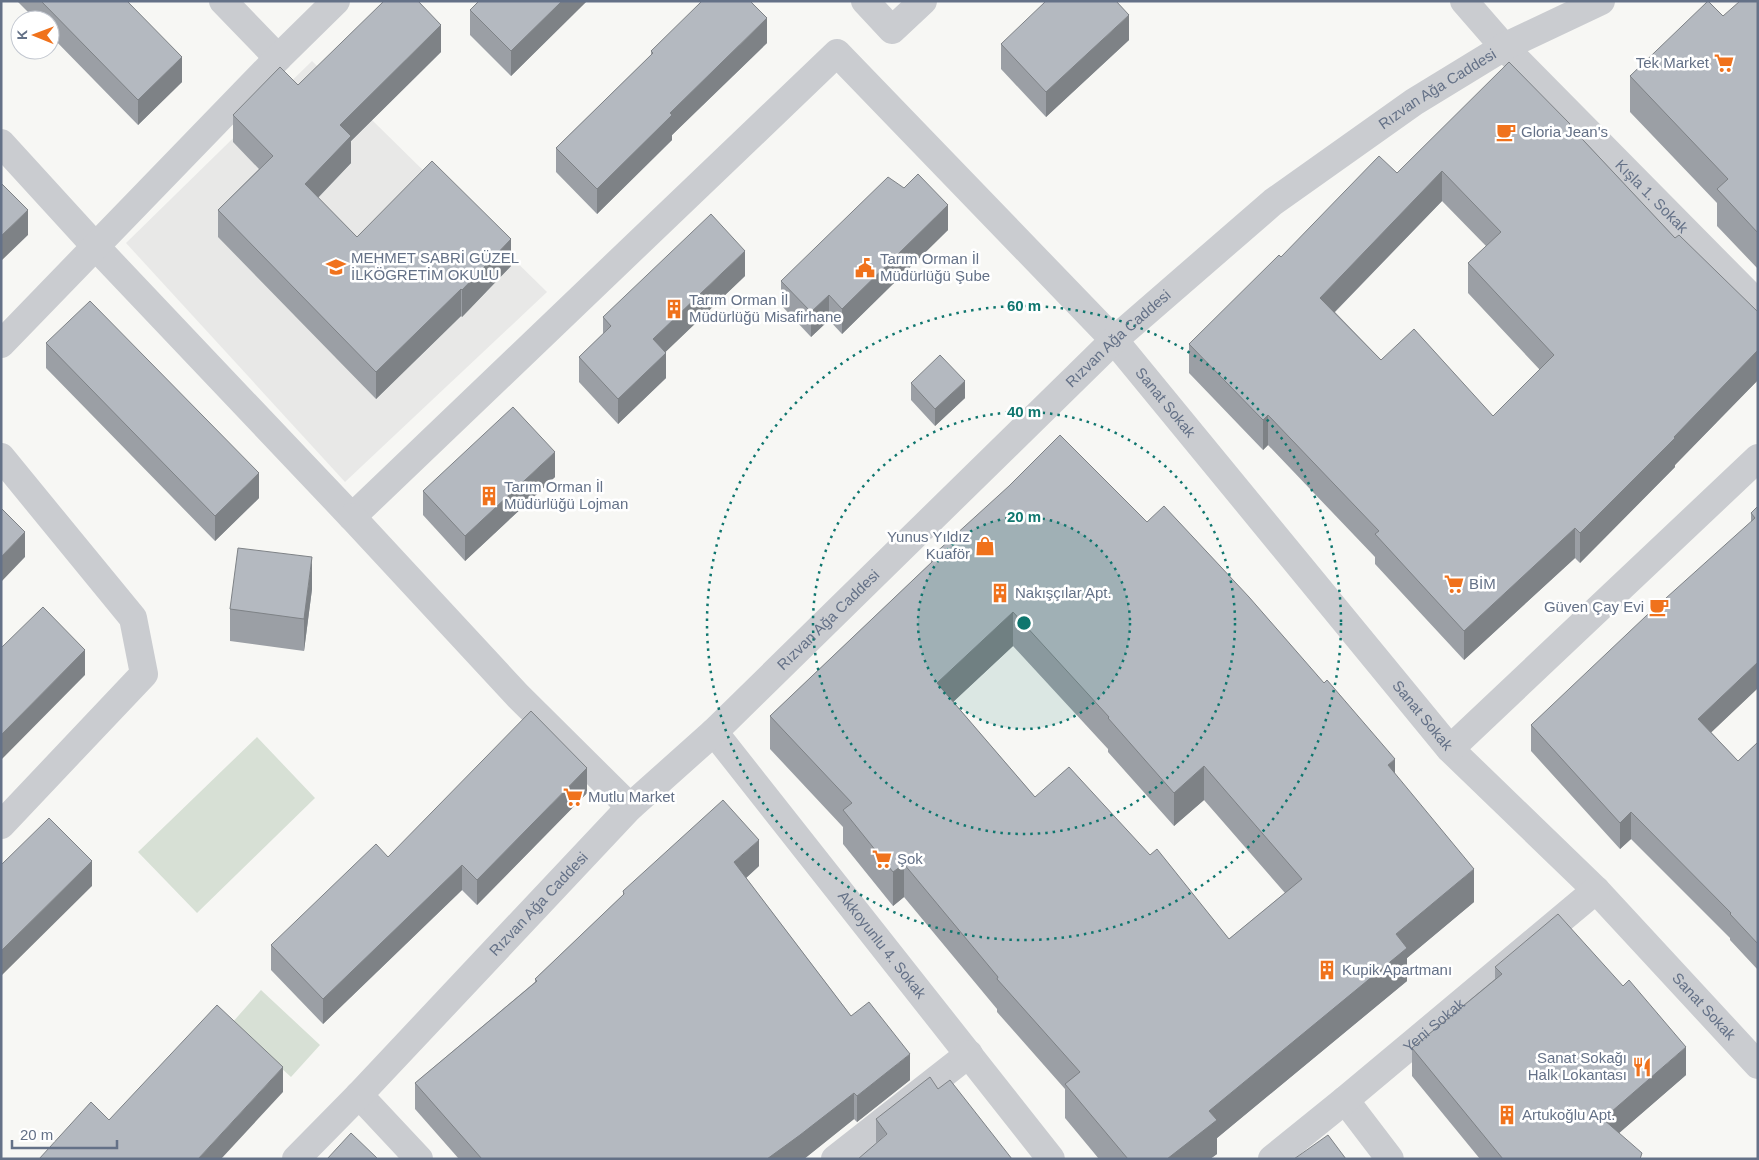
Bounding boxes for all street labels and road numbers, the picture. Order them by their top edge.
street label: Rızvan Ağa Caddesi [1375,45,1499,132]
street label: Kışla 1. Sokak [1612,156,1692,236]
street label: Rızvan Ağa Caddesi [1062,286,1174,390]
street label: Sanat Sokak [1132,364,1200,441]
street label: Rızvan Ağa Caddesi [774,566,883,673]
street label: Sanat Sokak [1389,677,1457,754]
street label: Rızvan Ağa Caddesi [486,848,591,959]
street label: Akkoyunlu 4. Sokak [835,887,930,1002]
street label: Sanat Sokak [1669,969,1740,1043]
street label: Yeni Sokak [1400,994,1468,1056]

